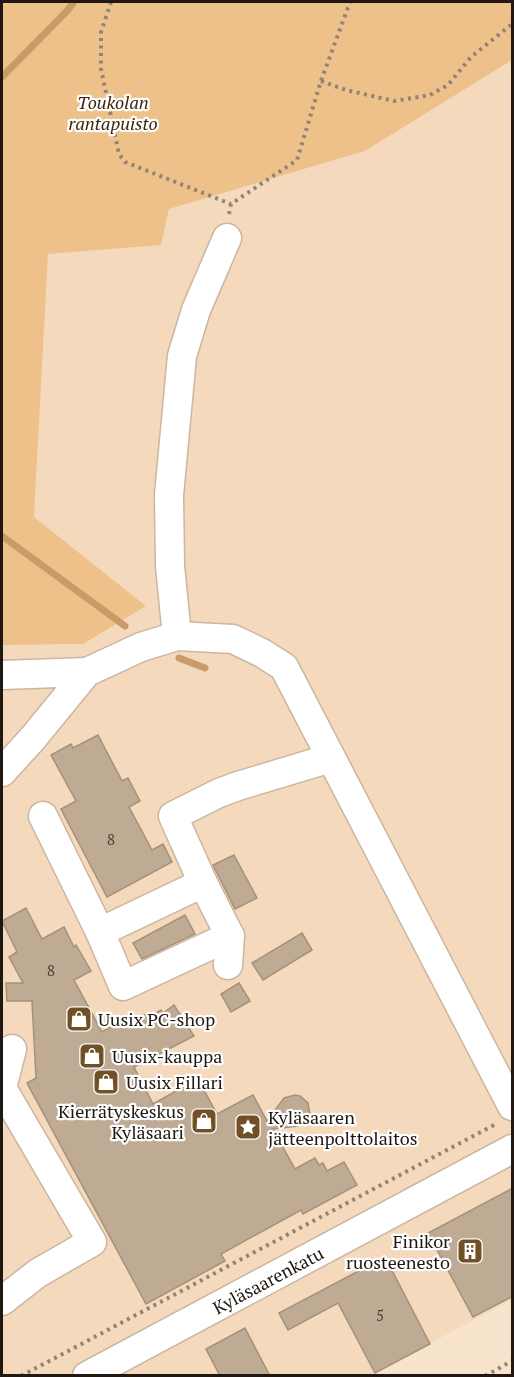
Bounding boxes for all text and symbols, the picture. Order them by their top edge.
park label: Toukolan rantapuisto [68,90,158,135]
house number: 8 [107,829,115,849]
house number: 8 [47,960,55,980]
shop icon: Uusix PC-shop [64,1004,94,1034]
place label: Uusix PC-shop [98,1007,215,1031]
shop icon: Uusix-kauppa [77,1041,107,1071]
place label: Uusix-kauppa [112,1044,222,1068]
shop icon: Uusix Fillari [91,1067,121,1097]
place label: Uusix Fillari [126,1070,223,1094]
place label: Kierrätyskeskus Kyläsaari [58,1099,184,1144]
place label: Kyläsaaren jätteenpolttolaitos [268,1105,418,1150]
shop icon: Kierrätyskeskus Kyläsaari [189,1106,219,1136]
place icon: Kyläsaaren jätteenpolttolaitos [233,1112,263,1142]
place label: Finikor ruosteenesto [346,1229,450,1274]
building icon: Finikor ruosteenesto [455,1236,485,1266]
street label: Kyläsaarenkatu [208,1241,328,1319]
house number: 5 [376,1305,384,1325]

